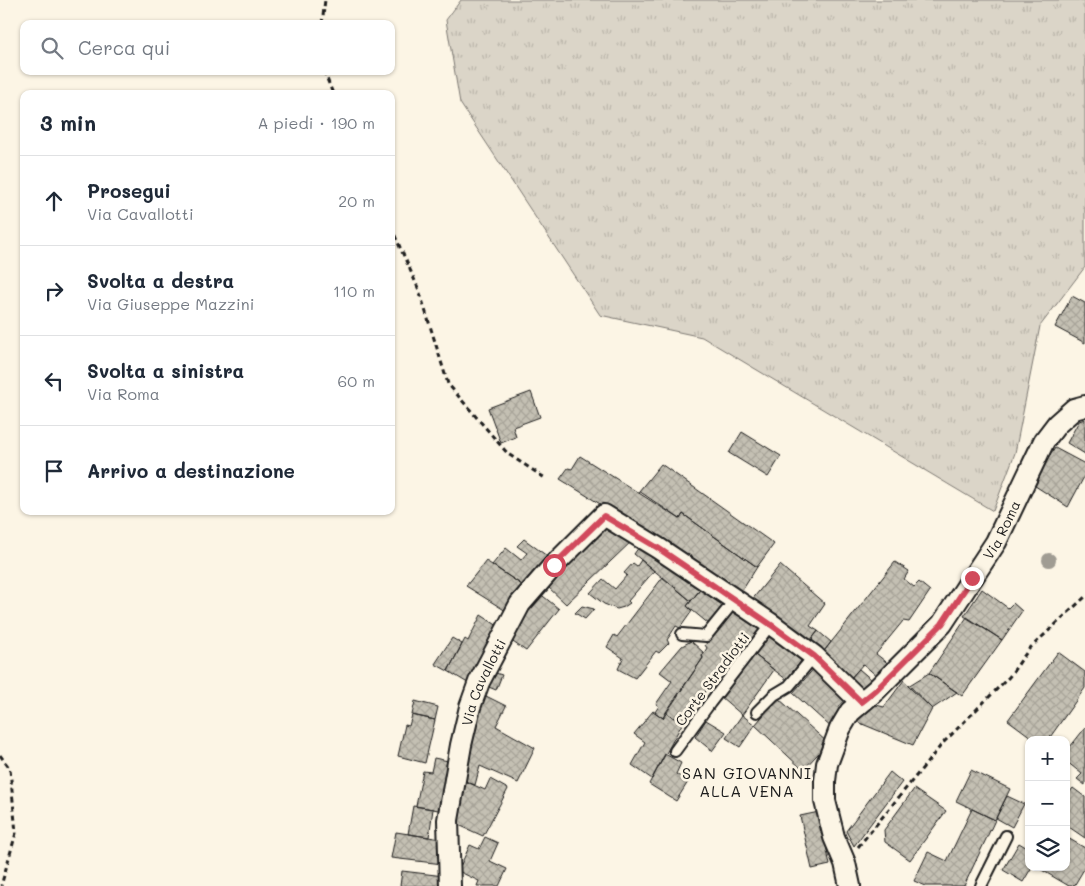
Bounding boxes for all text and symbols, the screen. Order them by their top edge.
search box [20,20,395,75]
icon: search [38,34,66,62]
text: Cerca qui [78,35,170,60]
text: 3 min [40,109,96,136]
text: A piedi · 190 m [258,112,375,133]
text: Prosegui [87,178,171,203]
icon: ahead [40,187,68,215]
text: 20 m [338,190,375,211]
text: Via Cavallotti [87,203,194,224]
text: Svolta a destra [87,268,234,293]
icon: right [40,277,68,305]
text: 110 m [333,280,375,301]
text: Via Giuseppe Mazzini [87,293,254,314]
text: Svolta a sinistra [87,358,244,383]
icon: left [40,367,68,395]
text: 60 m [338,370,375,391]
text: Via Roma [87,383,160,404]
icon: arrive [40,457,68,485]
text: Arrivo a destinazione [87,458,295,483]
street label: Via Roma [978,497,1024,563]
route start [543,554,566,577]
route end [961,567,984,590]
street label: Corte Stradiotti [671,628,753,730]
street label: Via Cavallotti [456,635,510,728]
map controls [1025,736,1070,871]
button: + [1025,736,1070,781]
district label: SAN GIOVANNI ALLA VENA [682,762,812,801]
button: − [1025,781,1070,826]
button: layers [1025,826,1070,871]

